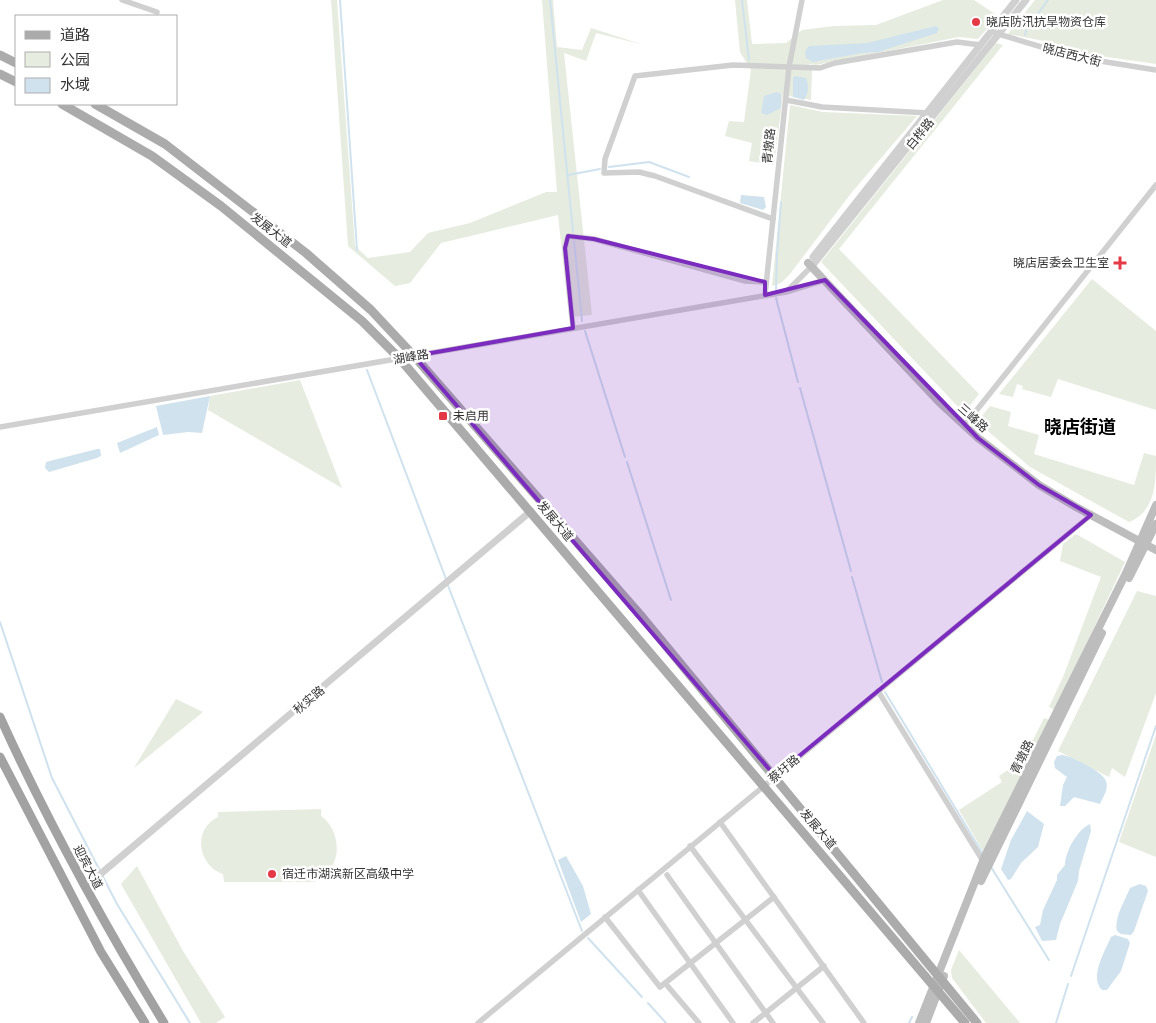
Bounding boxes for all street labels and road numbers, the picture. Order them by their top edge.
street label: 晓店西大街 [1041,40,1103,68]
street label: 白桦路 [902,115,936,152]
street label: 青墩路 [759,127,777,165]
street label: 发展大道 [248,209,295,250]
street label: 湖峰路 [392,346,430,366]
street label: 三峰路 [956,400,992,435]
street label: 发展大道 [535,497,577,543]
street label: 秋实路 [290,682,327,716]
street label: 青墩路 [1007,737,1035,776]
street label: 蔡圩路 [765,751,802,785]
street label: 发展大道 [798,805,840,851]
street label: 迎宾大道 [71,842,106,891]

